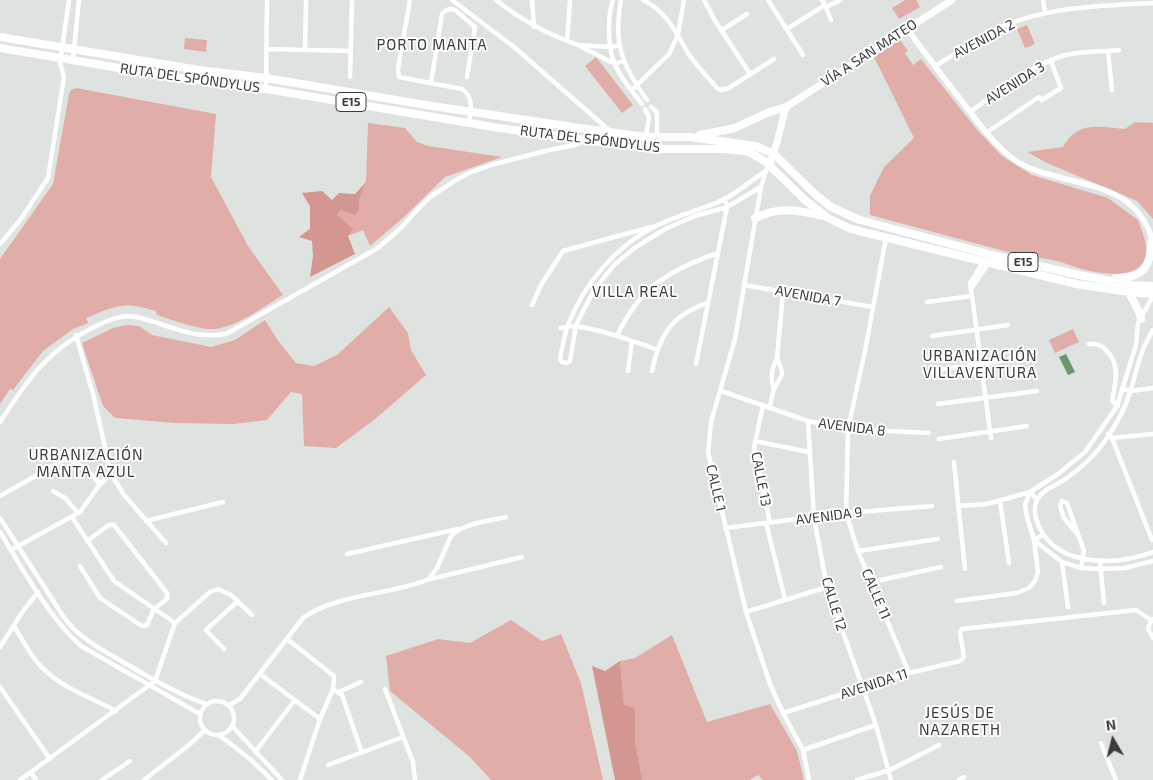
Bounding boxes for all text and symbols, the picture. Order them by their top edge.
street label: VÍA A SAN MATEO [818,16,920,90]
street label: AVENIDA 2 [950,16,1018,62]
district label: PORTO MANTA [375,36,489,54]
street label: AVENIDA 3 [982,58,1048,108]
street label: RUTA DEL SPÓNDYLUS [119,60,261,96]
road number: E15 [336,92,366,111]
street label: RUTA DEL SPÓNDYLUS [519,122,661,156]
road number: E15 [1008,252,1038,272]
street label: AVENIDA 7 [774,282,842,310]
district label: VILLA REAL [591,283,679,301]
district label: URBANIZACIÓN VILLAVENTURA [921,347,1039,382]
street label: AVENIDA 8 [817,415,887,439]
district label: URBANIZACIÓN MANTA AZUL [27,446,145,481]
street label: CALLE 13 [747,450,775,508]
street label: CALLE 1 [702,463,730,513]
street label: AVENIDA 9 [795,504,863,528]
street label: CALLE 11 [858,566,894,622]
street label: CALLE 12 [818,575,850,633]
street label: AVENIDA 11 [838,665,910,703]
district label: JESÚS DE NAZARETH [918,704,1002,739]
north arrow [1088,715,1138,765]
text: N [1105,716,1117,734]

